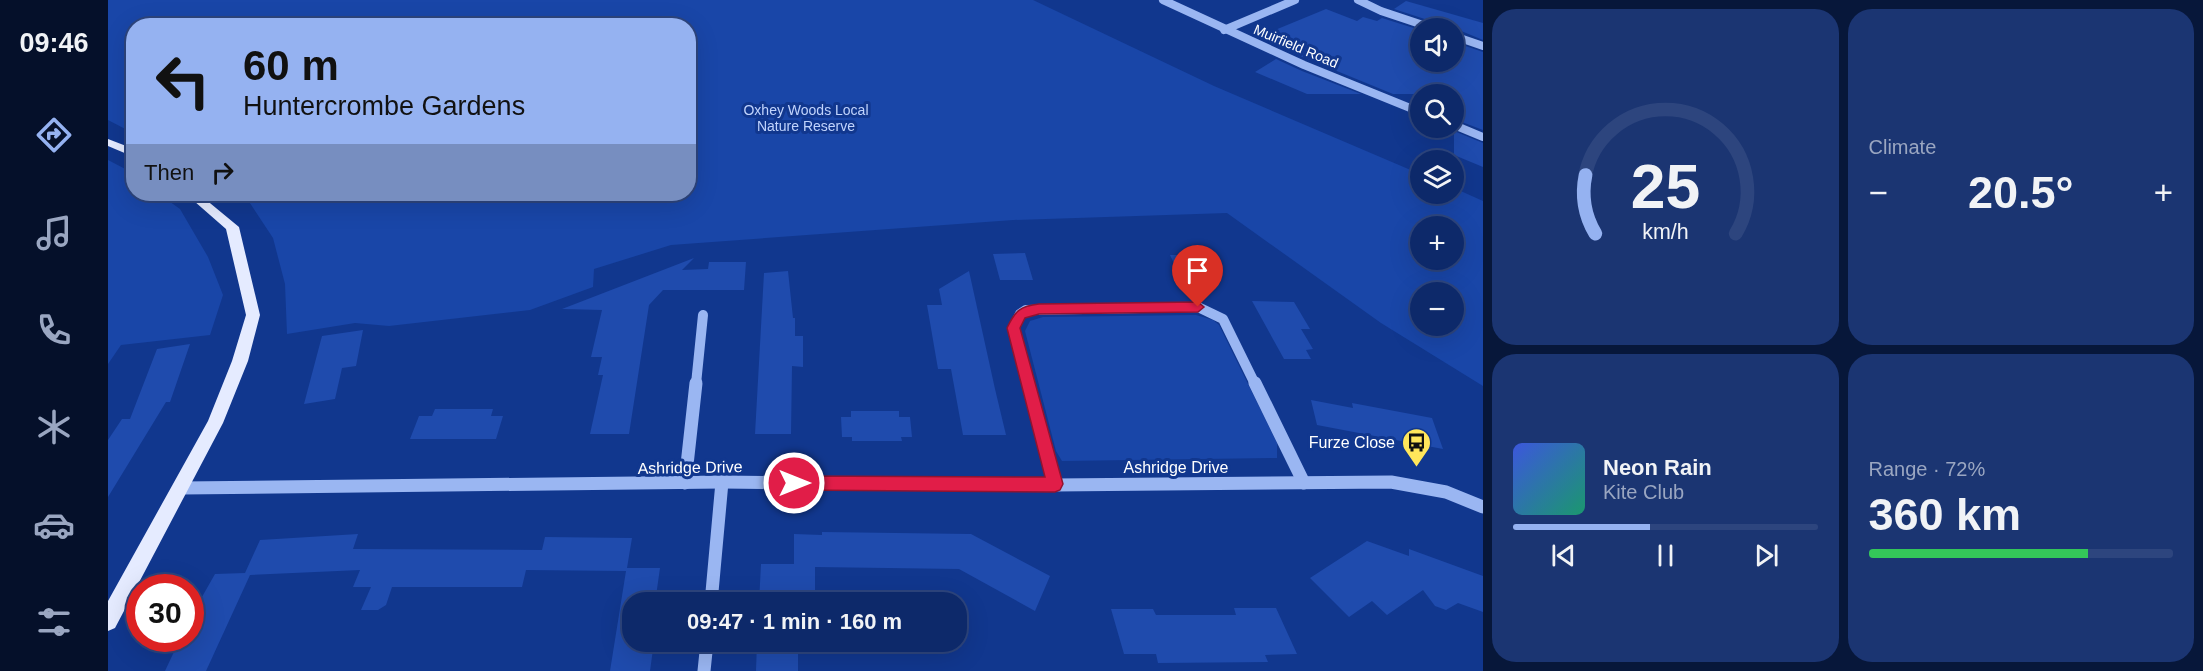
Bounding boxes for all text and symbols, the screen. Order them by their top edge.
map controls [1410,18,1464,336]
button: sound [1410,18,1464,72]
street label: Muirfield Road [1251,21,1341,71]
text: 09:46 [19,28,89,58]
icon: left [144,42,222,120]
text: 60 m [243,42,339,89]
button: search [1410,84,1464,138]
text: Huntercrombe Gardens [243,91,525,121]
park label: Oxhey Woods Local Nature Reserve [743,102,869,134]
icon: directions [33,114,75,156]
text: Climate [1869,136,1936,158]
button: layers [1410,150,1464,204]
text: 25 [1631,152,1700,221]
icon: right [206,156,239,189]
text: Then [144,160,194,185]
text: 20.5° [1968,167,2074,218]
text: − [1869,174,1888,211]
text: + [2154,174,2173,211]
icon: music [33,212,75,254]
button: + [1410,216,1464,270]
text: km/h [1642,220,1688,244]
pin [1172,245,1223,307]
icon: arrive [1181,254,1214,287]
button: − [1410,282,1464,336]
icon: phone [33,309,75,351]
icon: climate [33,406,75,448]
bus stop icon: Furze Close [1400,426,1432,468]
place label: Furze Close [1309,434,1395,451]
position arrow [762,451,826,515]
text: Neon Rain [1603,455,1712,480]
street label: Ashridge Drive [637,458,743,477]
text: Range · 72% [1869,458,1985,480]
street label: Ashridge Drive [1124,459,1229,476]
text: Kite Club [1603,481,1684,503]
text: 360 km [1869,489,2021,540]
icon: car [33,504,75,546]
icon: previous [1547,539,1580,572]
icon: pause [1649,539,1682,572]
icon: next [1750,539,1783,572]
speed limit sign: 30 [126,574,204,652]
icon: filters [33,601,75,643]
text: 09:47 · 1 min · 160 m [687,609,902,634]

